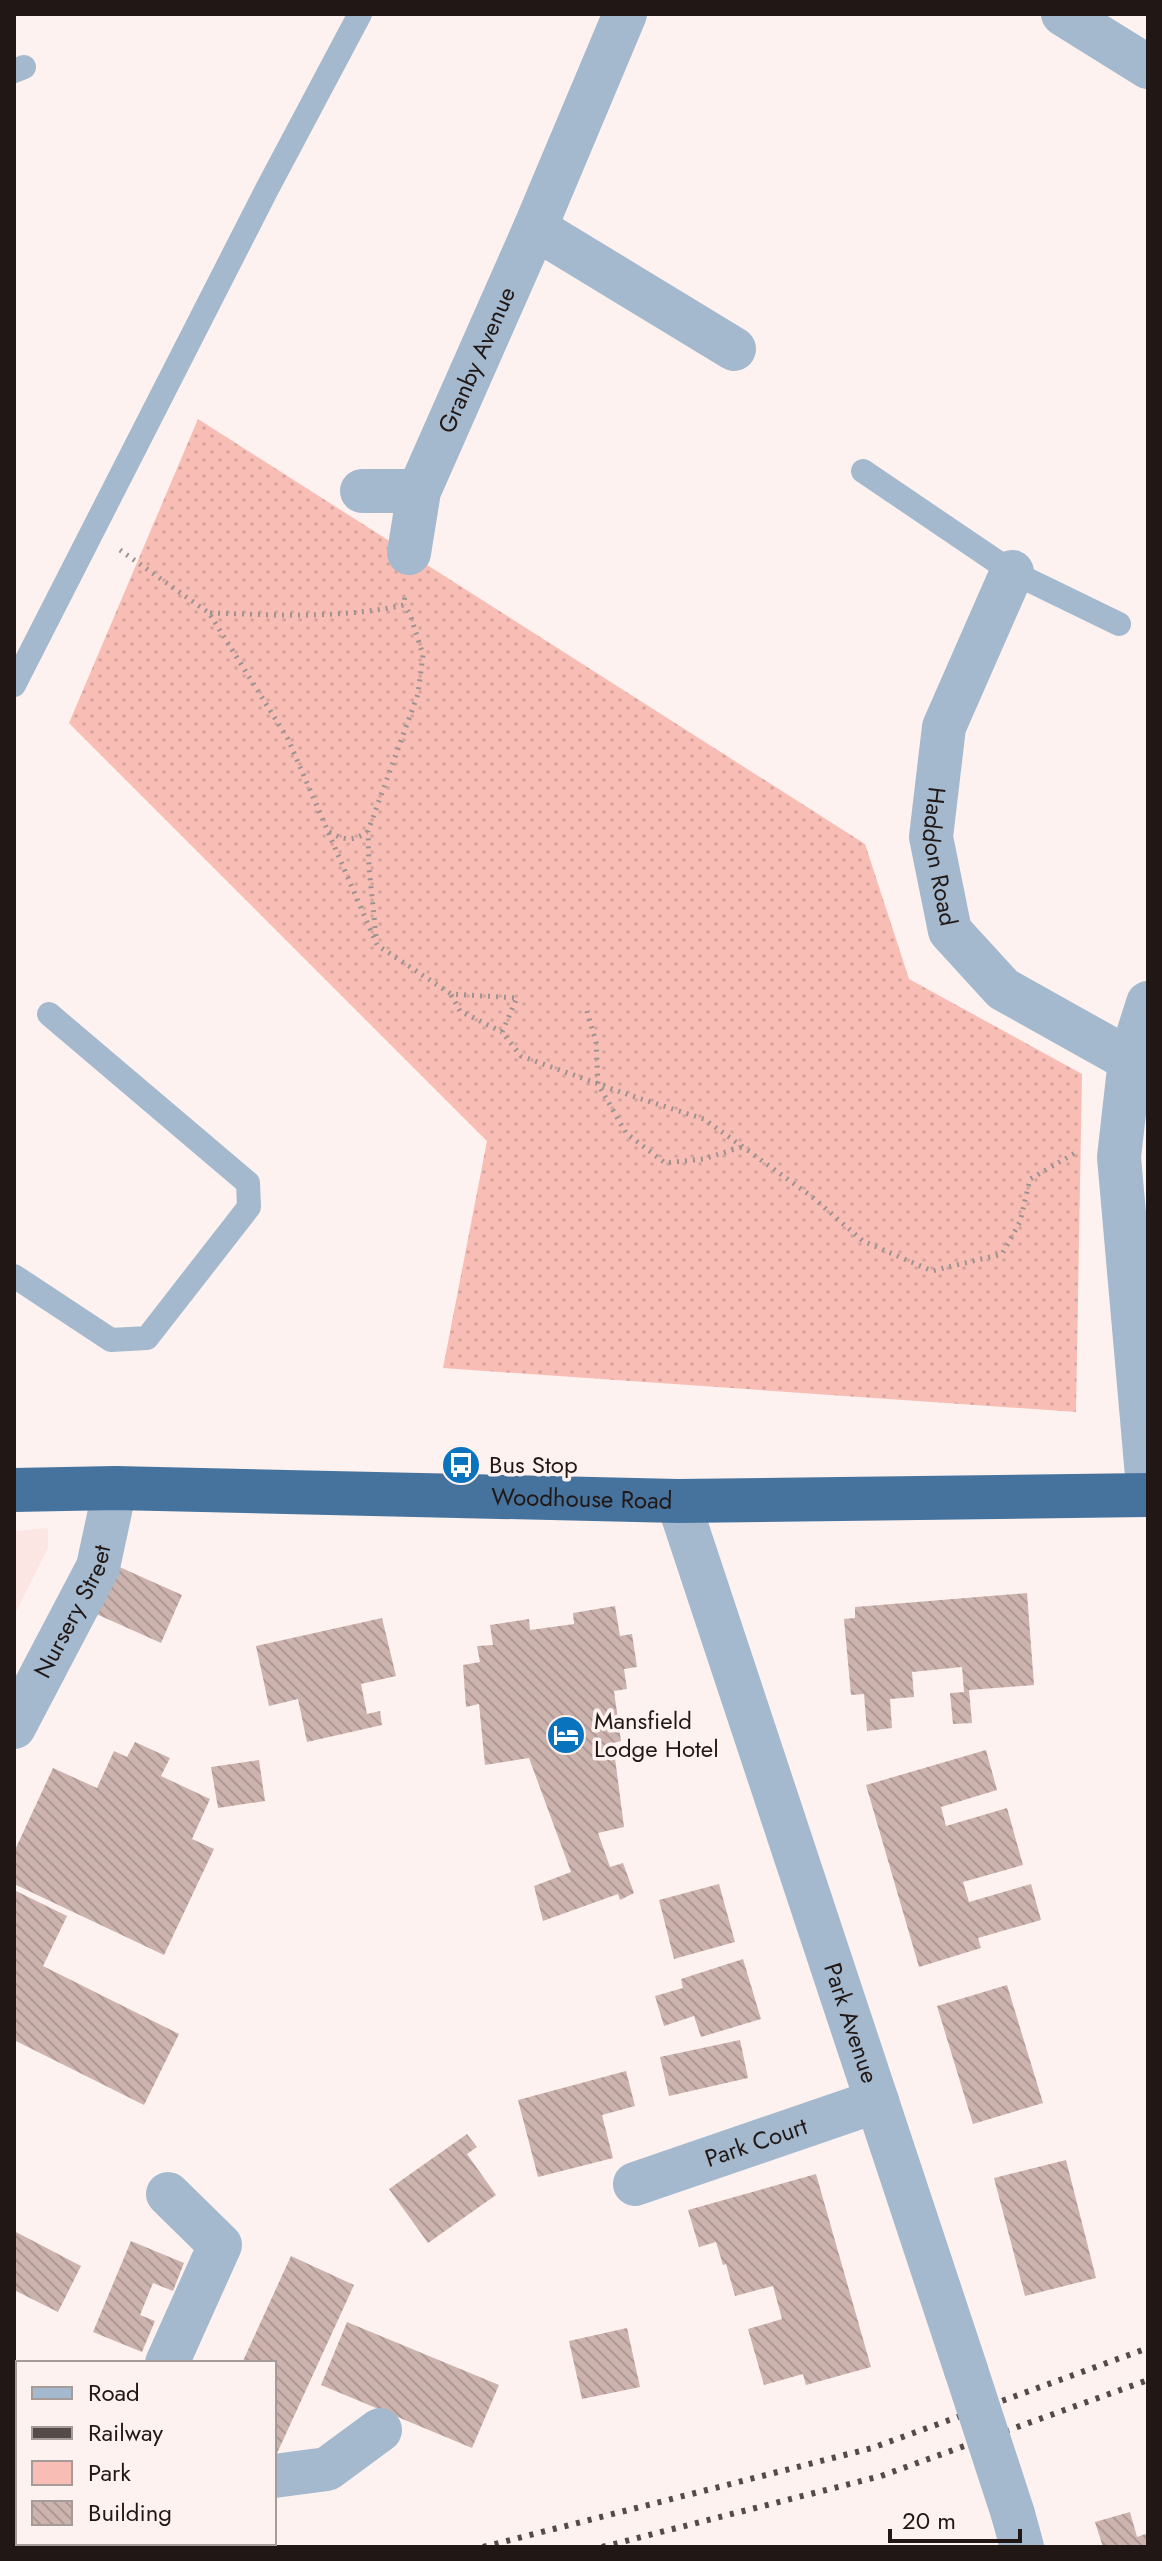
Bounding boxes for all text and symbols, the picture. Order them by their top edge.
street label: Granby Avenue [429,281,524,439]
street label: Haddon Road [913,785,967,929]
bus stop icon: Bus Stop [440,1444,482,1486]
place label: Bus Stop [489,1447,578,1482]
street label: Woodhouse Road [491,1479,673,1518]
street label: Nursery Street [25,1541,119,1684]
place label: Mansfield Lodge Hotel [594,1703,719,1766]
hotel icon: Mansfield Lodge Hotel [545,1714,587,1756]
street label: Park Avenue [815,1958,888,2088]
street label: Park Court [700,2108,812,2176]
legend [16,2361,276,2545]
text: Road [88,2375,140,2410]
text: Railway [88,2415,163,2450]
text: Park [88,2455,131,2490]
scale bar [890,2493,1020,2543]
text: Building [88,2495,172,2530]
text: 20 m [902,2503,956,2538]

